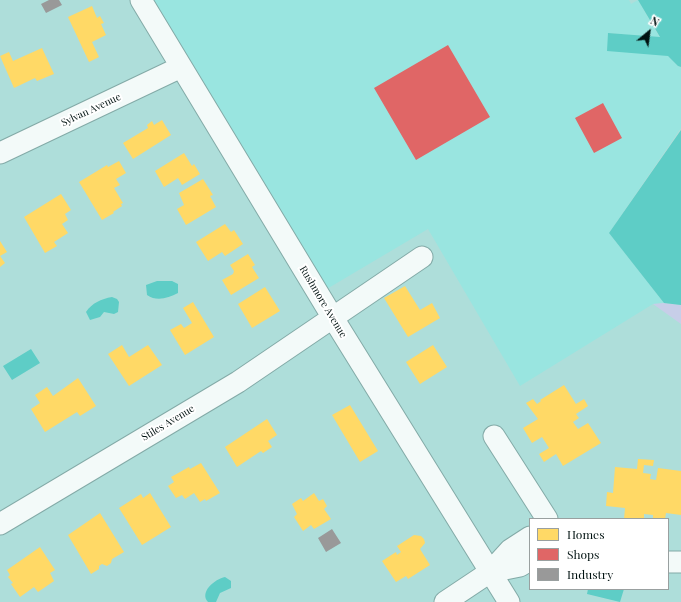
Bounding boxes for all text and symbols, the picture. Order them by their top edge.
north arrow [629,12,669,52]
text: N [648,13,662,30]
street label: Sylvan Avenue [59,91,123,129]
street label: Rushmore Avenue [297,264,349,340]
street label: Stiles Avenue [139,402,197,444]
legend [529,518,669,590]
text: Homes [567,526,605,542]
text: Shops [567,546,599,562]
text: Industry [567,566,613,582]

